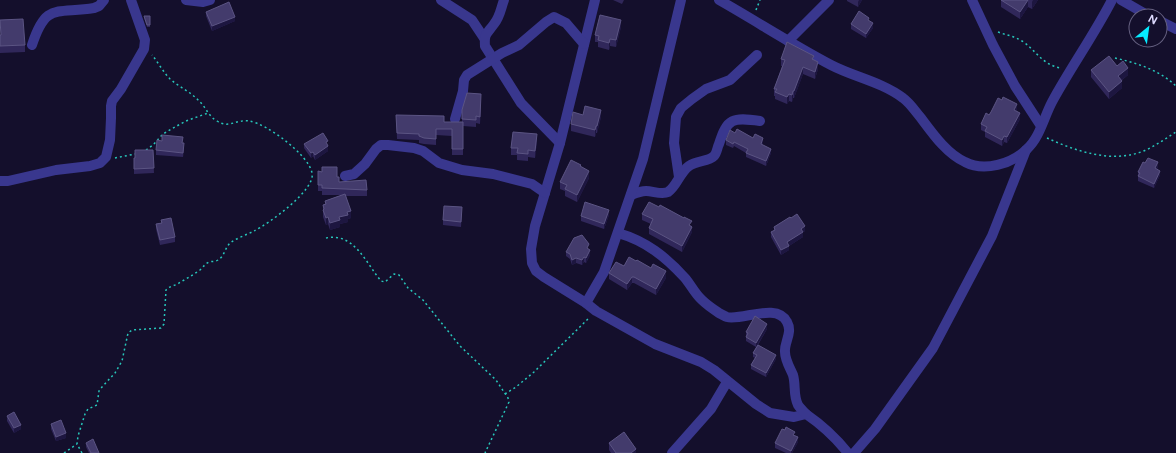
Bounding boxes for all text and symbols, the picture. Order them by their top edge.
north arrow [1128,8,1168,48]
text: N [1146,12,1159,27]

